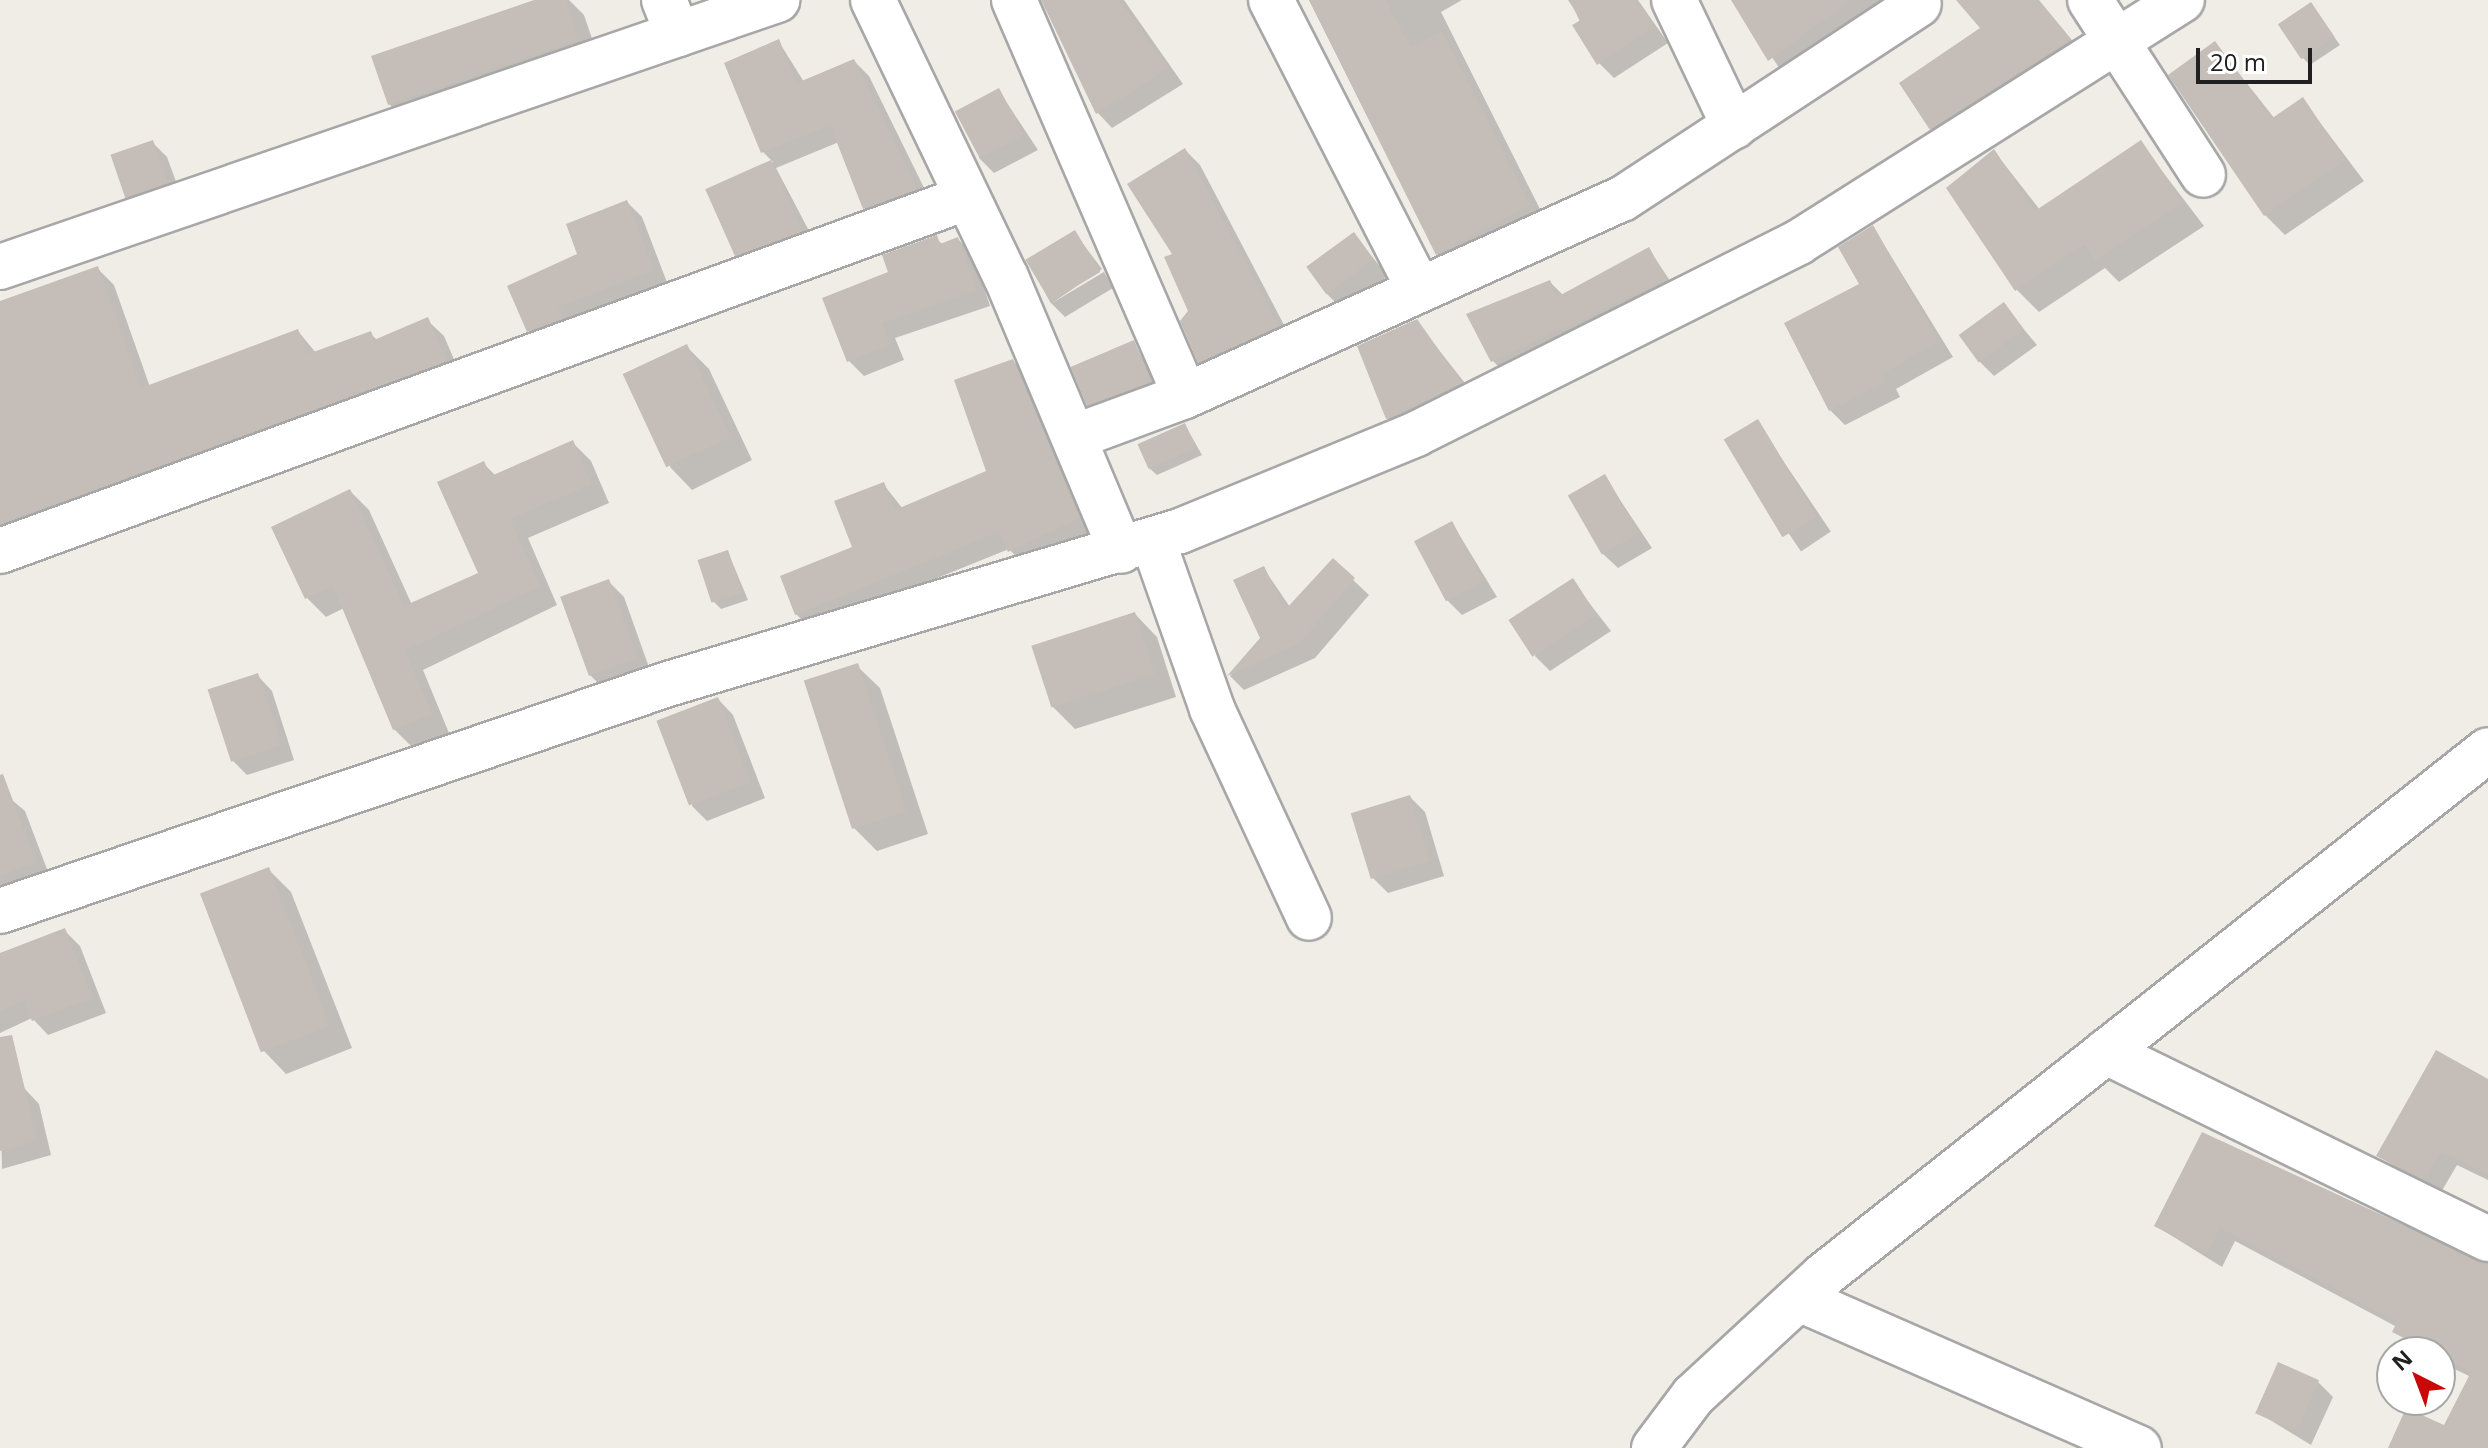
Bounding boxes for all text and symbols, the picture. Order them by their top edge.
scale bar [2200,32,2316,82]
text: 20 m [2210,45,2266,78]
north arrow [2376,1336,2456,1416]
text: N [2385,1343,2418,1377]

